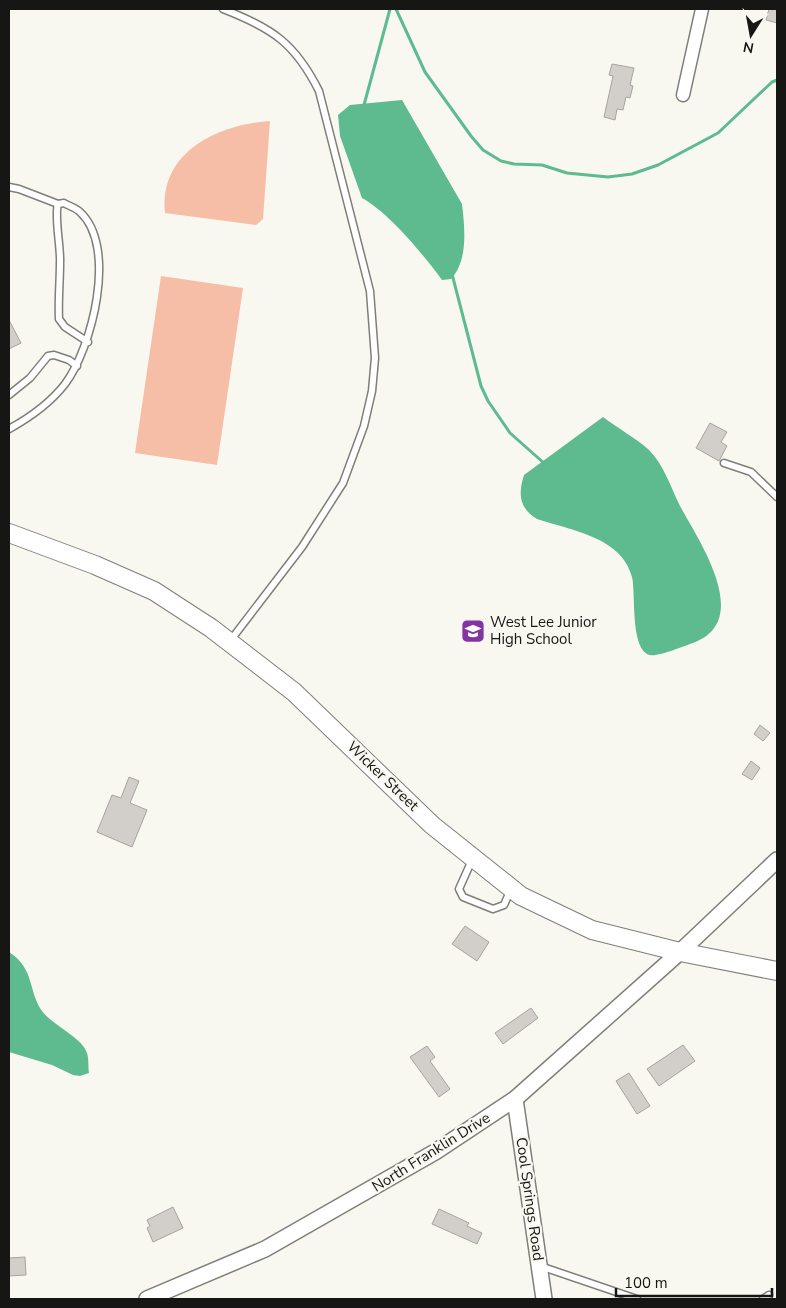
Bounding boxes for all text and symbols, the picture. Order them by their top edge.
north arrow [726,10,776,60]
text: N [742,37,756,58]
place label: West Lee Junior High School [490,612,597,649]
school or university icon: West Lee Junior High School [460,618,486,644]
street label: Wicker Street [343,737,424,816]
street label: North Franklin Drive [368,1107,494,1197]
street label: Cool Springs Road [511,1136,549,1262]
scale bar [616,1266,772,1298]
text: 100 m [624,1273,668,1293]

